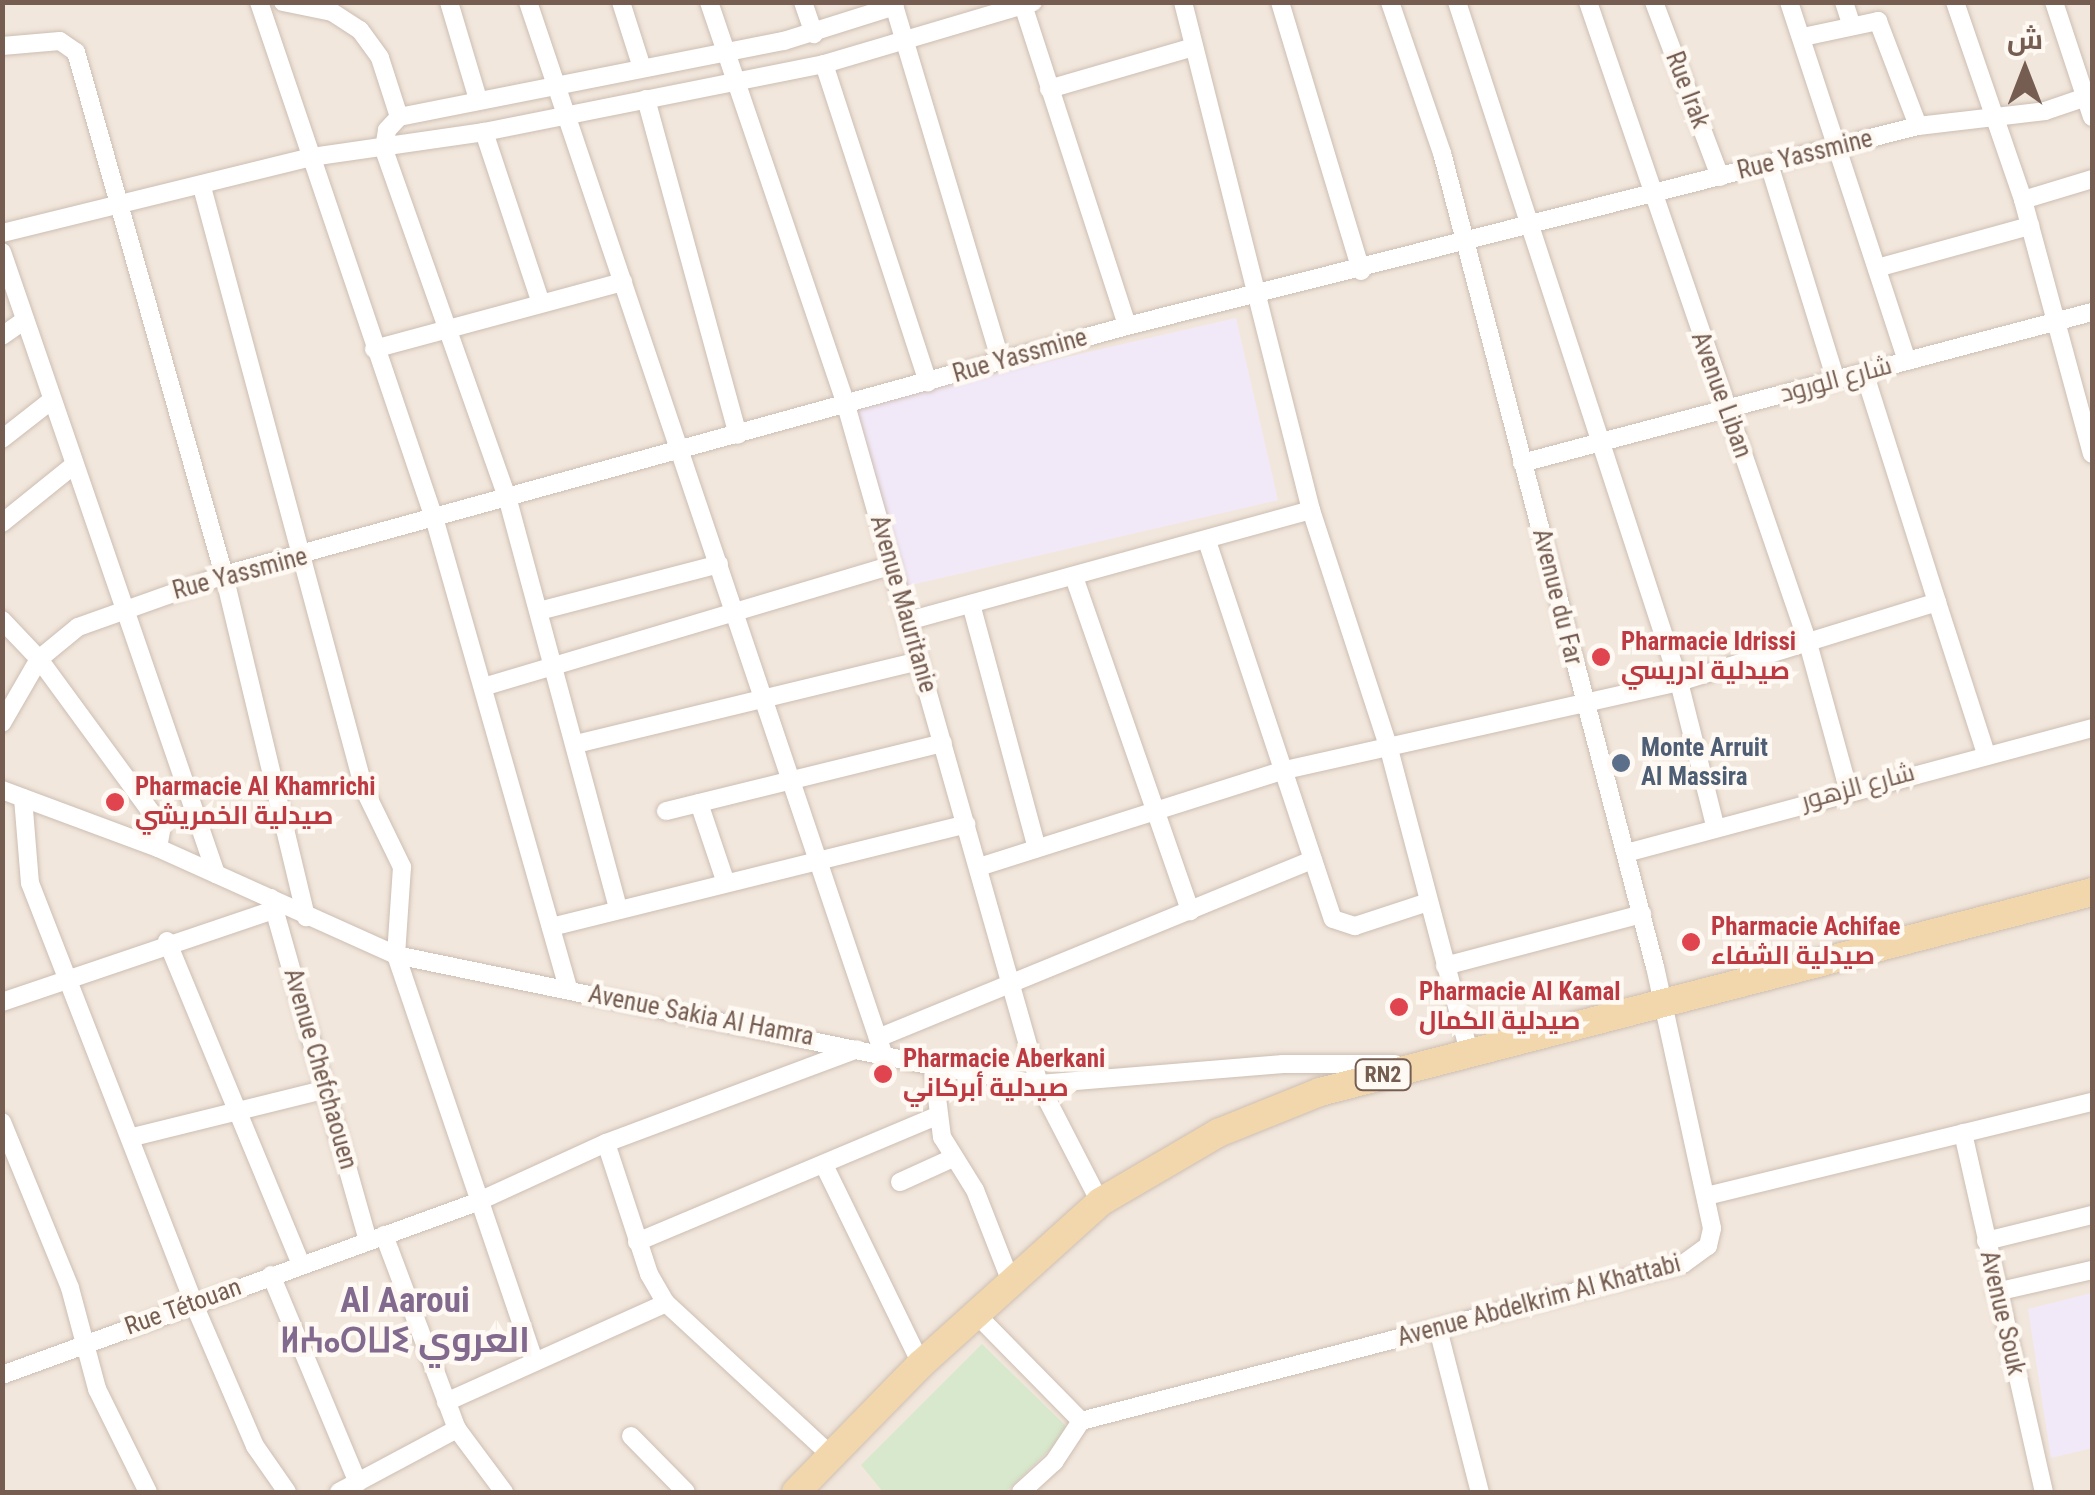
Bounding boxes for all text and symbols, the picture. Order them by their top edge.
north arrow [1975,20,2075,120]
text: ش [2007,23,2043,56]
street label: Rue Irak [1659,48,1715,132]
street label: Rue Yassmine [1734,124,1876,186]
street label: Rue Yassmine [949,323,1091,389]
street label: Avenue Liban [1684,328,1758,462]
street label: شارع الورود [1777,351,1895,409]
street label: Avenue Mauritanie [863,512,943,696]
street label: Avenue du Far [1526,526,1588,668]
street label: Rue Yassmine [169,542,311,606]
place label: Pharmacie Idrissi صيدلية ادريسي [1621,628,1796,687]
marker: Pharmacie Idrissi صيدلية ادريسي [1590,646,1612,668]
place label: Monte Arruit Al Massira [1641,734,1768,793]
marker: Monte Arruit Al Massira [1610,752,1632,774]
street label: شارع الزهور [1798,757,1918,817]
place label: Pharmacie Al Khamrichi صيدلية الخمريشي [135,773,376,832]
marker: Pharmacie Al Khamrichi صيدلية الخمريشي [104,791,126,813]
place label: Pharmacie Achifae صيدلية الشفاء [1711,913,1900,972]
marker: Pharmacie Achifae صيدلية الشفاء [1680,931,1702,953]
street label: Avenue Chefchaouen [277,965,363,1173]
place label: Pharmacie Al Kamal صيدلية الكمال [1419,978,1621,1037]
street label: Avenue Sakia Al Hamra [586,979,816,1053]
marker: Pharmacie Al Kamal صيدلية الكمال [1388,996,1410,1018]
place label: Pharmacie Aberkani صيدلية أبركاني [903,1045,1105,1104]
road number: RN2 [1353,1058,1413,1092]
marker: Pharmacie Aberkani صيدلية أبركاني [872,1063,894,1085]
street label: Avenue Souk [1973,1248,2031,1378]
street label: Avenue Abdelkrim Al Khattabi [1394,1249,1684,1353]
street label: Rue Tétouan [120,1272,246,1342]
district label: Al Aaroui ⵍⵄⴰⵔⵡⵉ العروي [280,1280,530,1362]

